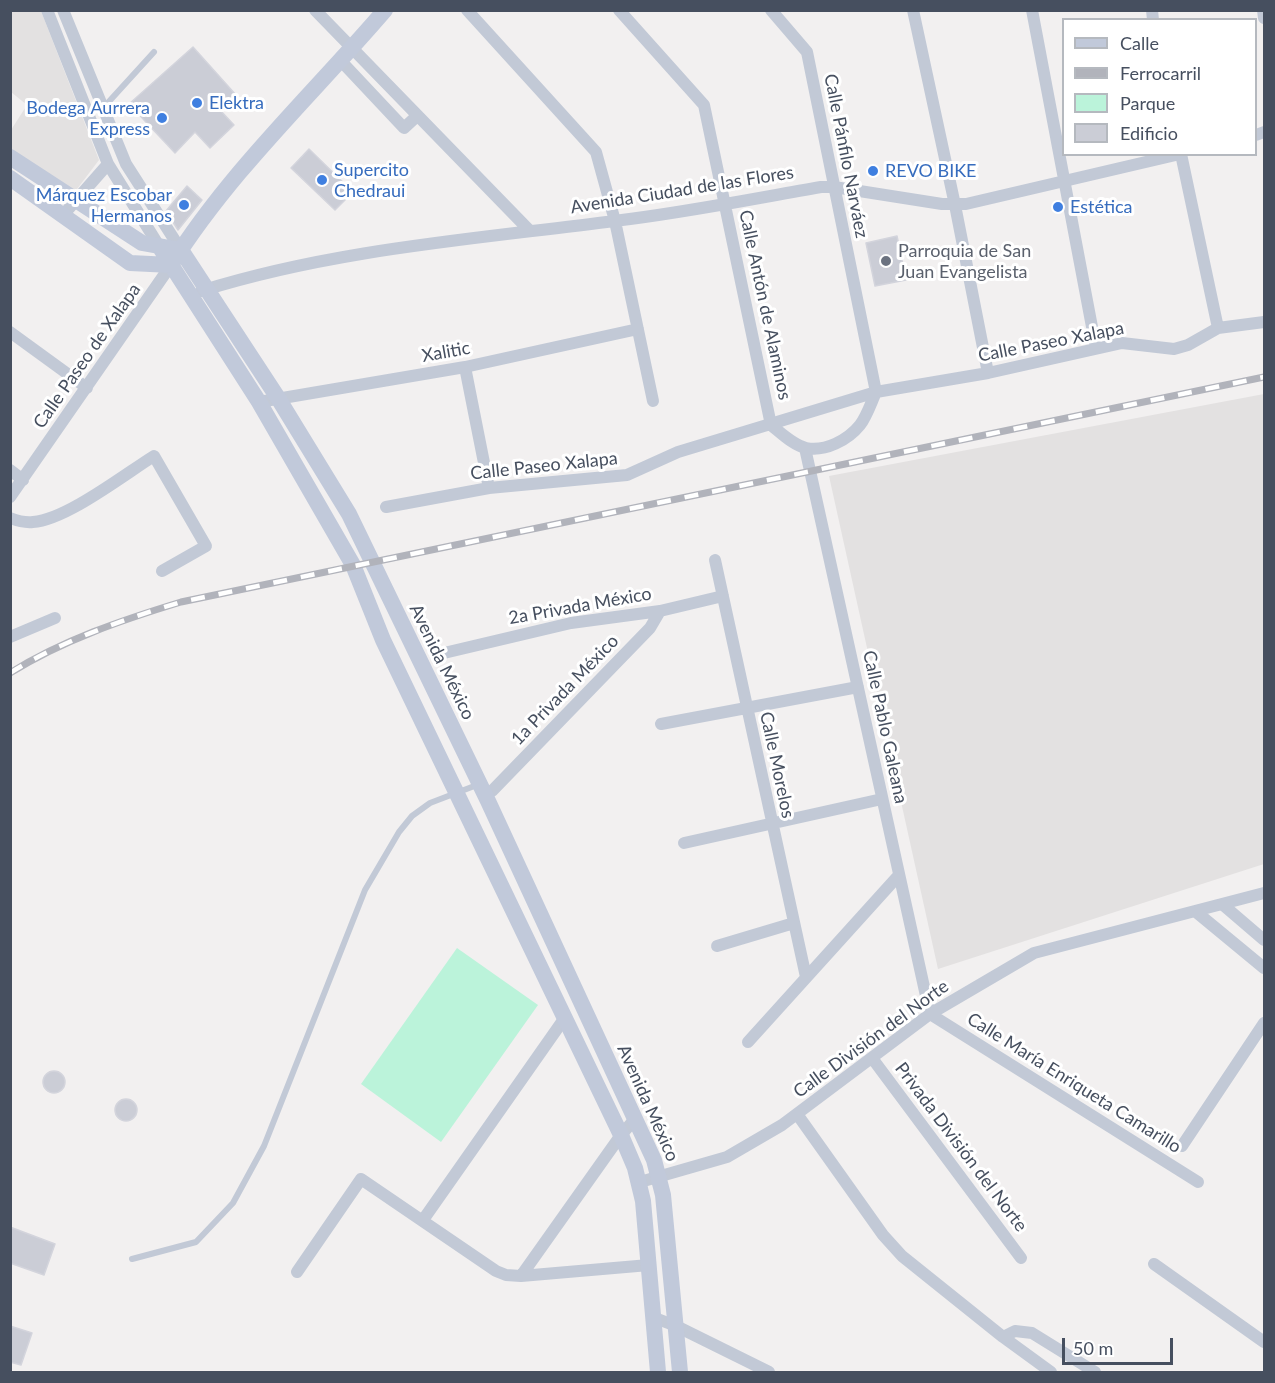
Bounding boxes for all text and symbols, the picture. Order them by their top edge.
legend [1062,18,1257,156]
text: Calle [1120,32,1159,54]
text: Ferrocarril [1120,62,1201,84]
street label: Calle Pánfilo Narváez [819,72,873,240]
place label: Elektra [209,92,264,114]
text: Parque [1120,92,1175,114]
marker: Elektra [190,96,204,110]
place label: Bodega Aurrera Express [26,97,150,140]
marker: Bodega Aurrera Express [155,111,169,125]
text: Edificio [1120,122,1178,144]
place label: Supercito Chedraui [334,159,409,201]
place label: REVO BIKE [885,160,977,182]
street label: Avenida Ciudad de las Flores [569,162,795,218]
marker: REVO BIKE [866,164,880,178]
marker: Supercito Chedraui [315,173,329,187]
place label: Márquez Escobar Hermanos [36,184,172,226]
place label: Estética [1070,196,1133,218]
marker: Márquez Escobar Hermanos [177,198,191,212]
marker: Estética [1051,200,1065,214]
street label: Calle Antón de Alaminos [734,208,796,402]
place label: Parroquia de San Juan Evangelista [898,240,1031,282]
marker: Parroquia de San Juan Evangelista [879,254,893,268]
street label: Calle Paseo de Xalapa [29,279,145,433]
street label: Calle Paseo Xalapa [976,317,1126,367]
street label: Xalitic [420,337,472,367]
street label: Calle Paseo Xalapa [469,448,619,484]
street label: 2a Privada México [507,583,653,629]
street label: Avenida México [405,601,479,723]
street label: 1a Privada México [507,630,623,750]
street label: Calle Pablo Galeana [858,649,912,805]
street label: Calle Morelos [755,710,799,820]
street label: Calle División del Norte [789,975,953,1103]
street label: Calle María Enriqueta Camarillo [963,1008,1185,1158]
street label: Avenida México [613,1041,683,1165]
street label: Privada División del Norte [890,1058,1032,1236]
scale bar [1065,1326,1176,1364]
text: 50 m [1073,1337,1113,1359]

